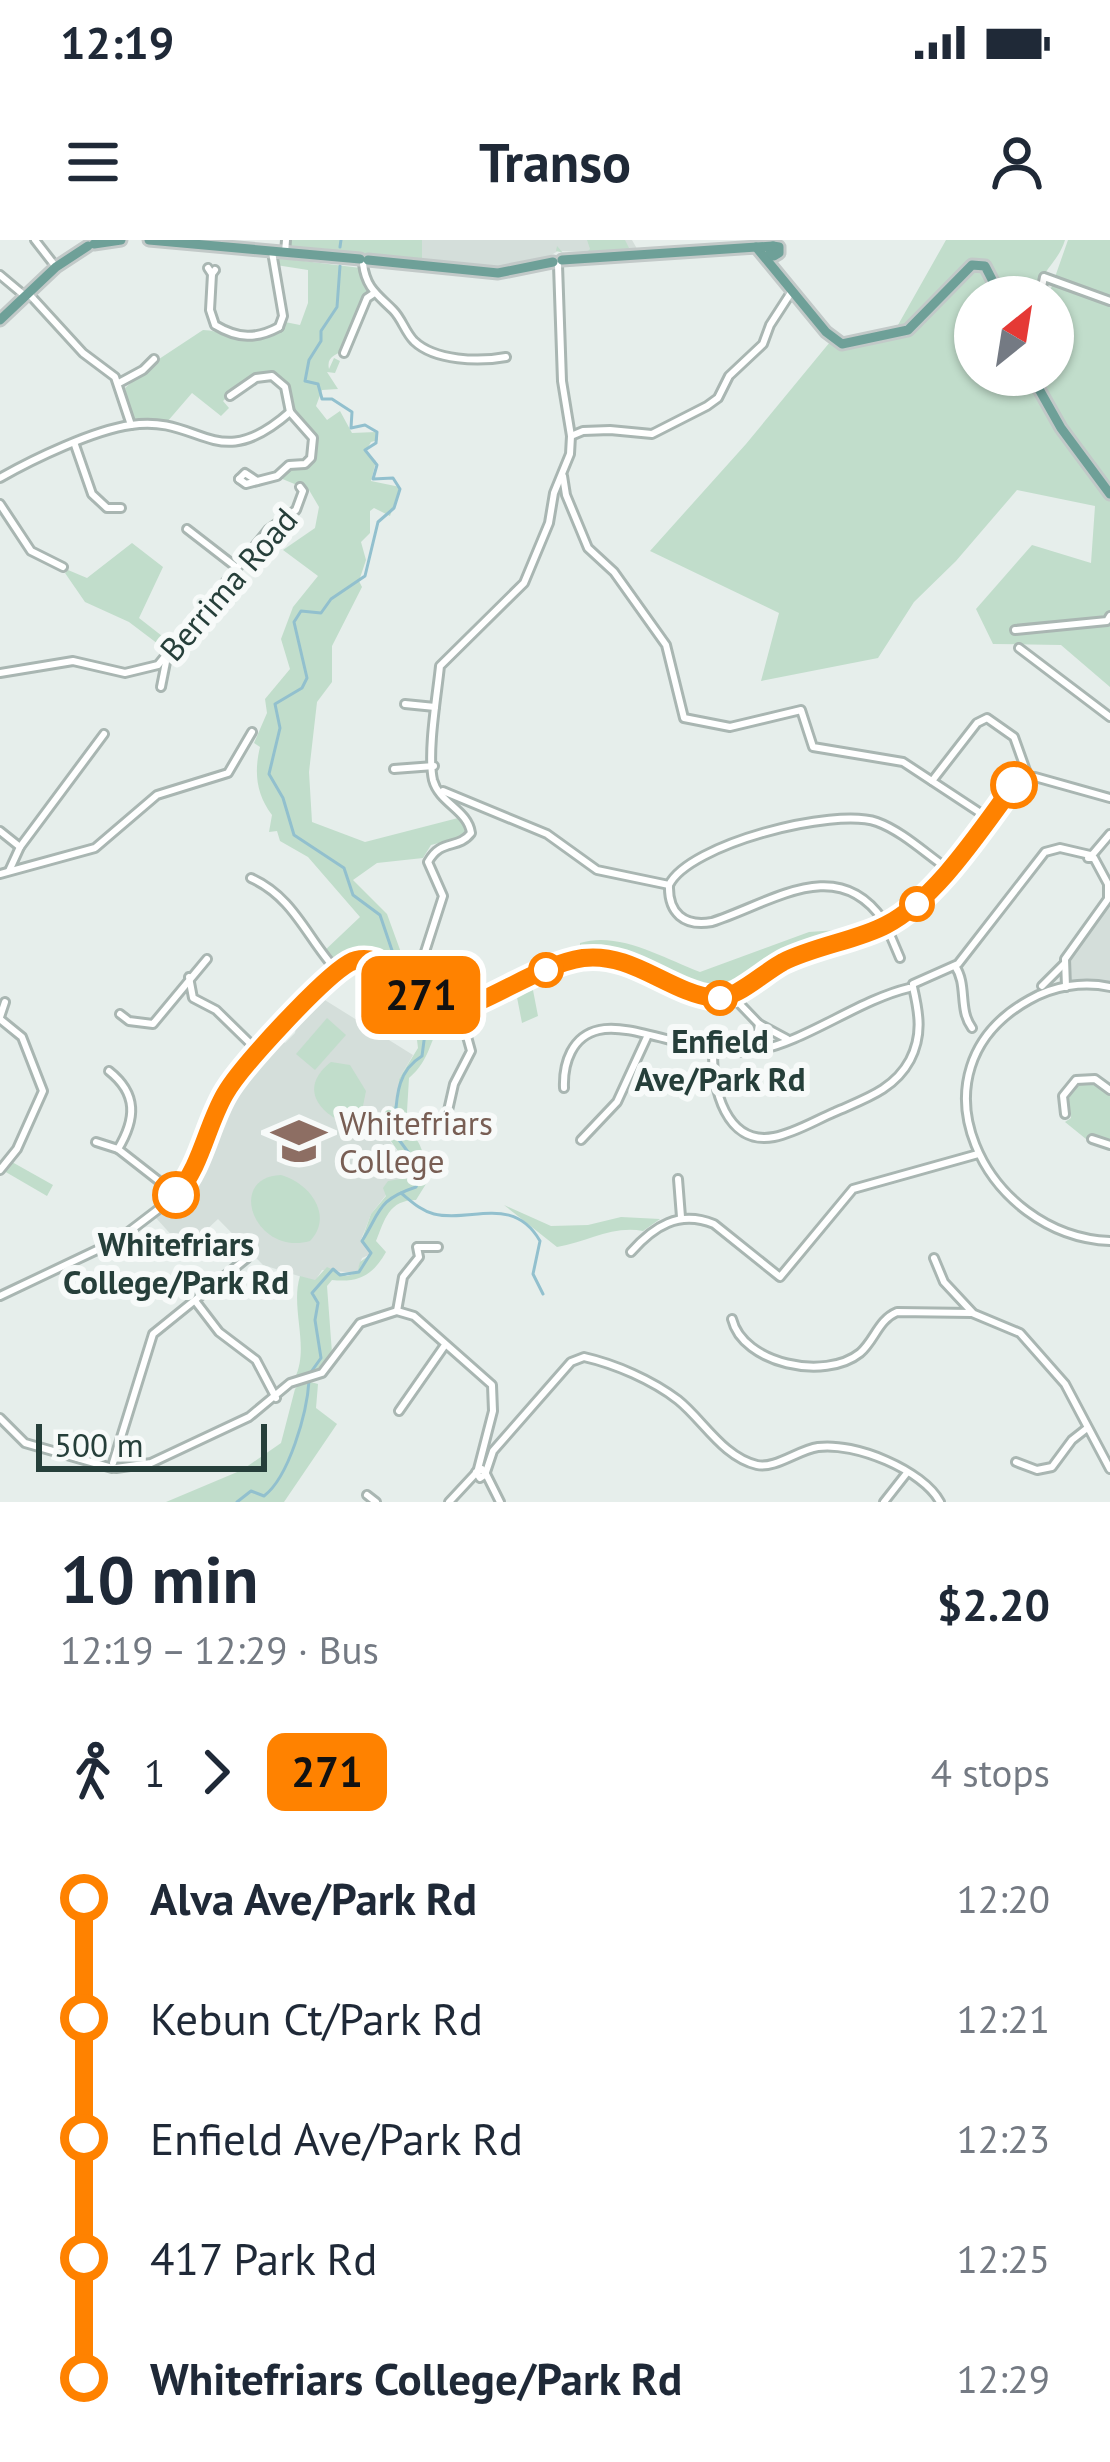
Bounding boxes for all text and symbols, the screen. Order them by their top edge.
text: 12:19 [60,13,174,71]
text: Transo [479,127,631,197]
icon: menu [60,129,126,195]
icon: person [984,129,1050,195]
north arrow [954,276,1074,396]
map controls [954,276,1074,396]
street label: Berrima Road [150,499,306,669]
unlabelled marker [992,763,1036,807]
unlabelled marker [901,888,933,920]
unlabelled marker [530,954,562,986]
line badge: 271 [352,956,490,1034]
text: 271 [385,967,457,1022]
marker: Enfield Ave/Park Rd [704,982,736,1014]
place label: Enfield Ave/Park Rd [635,1019,805,1100]
place label: Whitefriars College [339,1101,493,1182]
school or university icon: Whitefriars College [270,1112,328,1170]
marker: Whitefriars College/Park Rd [154,1173,198,1217]
place label: Whitefriars College/Park Rd [63,1222,289,1303]
scale bar [36,1418,267,1471]
text: 500 m [54,1423,144,1466]
text: 10 min [60,1536,258,1621]
text: $2.20 [937,1575,1050,1633]
text: 12:19 – 12:29 · Bus [60,1624,379,1675]
icon: walk [60,1739,126,1805]
icon: forward [183,1739,249,1805]
text: 271 [291,1744,363,1799]
text: 1 [144,1747,165,1798]
text: 4 stops [931,1747,1050,1798]
text: Alva Ave/Park Rd [150,1869,477,1927]
text: 12:20 [956,1873,1050,1924]
text: Kebun Ct/Park Rd [150,1989,483,2047]
text: 12:21 [956,1993,1050,2044]
text: Enfield Ave/Park Rd [150,2109,523,2167]
text: 12:23 [956,2113,1050,2164]
text: 417 Park Rd [150,2229,378,2287]
text: 12:25 [956,2233,1050,2284]
text: Whitefriars College/Park Rd [150,2349,682,2407]
text: 12:29 [956,2353,1050,2404]

